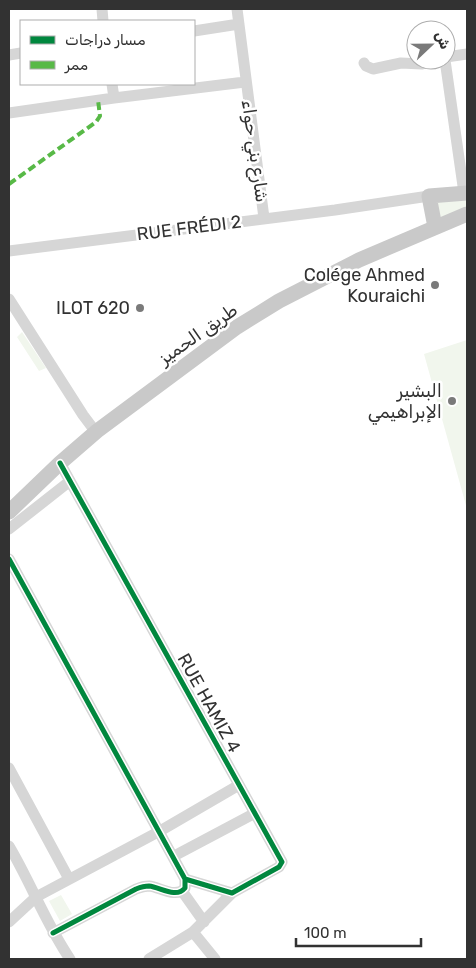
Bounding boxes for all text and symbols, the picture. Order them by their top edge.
legend [20,20,195,85]
north arrow [406,20,456,70]
text: ش [431,29,454,52]
text: مسار دراجات [65,31,146,49]
text: ممر [64,56,88,74]
street label: شارع بني حواء [235,98,273,204]
street label: RUE FRÉDI 2 [135,211,243,245]
place label: Colége Ahmed Kouraichi [304,264,425,307]
marker: Colége Ahmed Kouraichi [429,279,441,291]
place label: ILOT 620 [56,297,130,319]
street label: طريق الحميز [153,299,242,370]
marker: ILOT 620 [134,302,146,314]
place label: البشير الإبراهيمي [368,380,442,425]
marker: البشير الإبراهيمي [446,395,458,407]
street label: RUE HAMIZ 4 [173,649,245,757]
scale bar [296,916,421,948]
text: 100 m [304,924,346,942]

